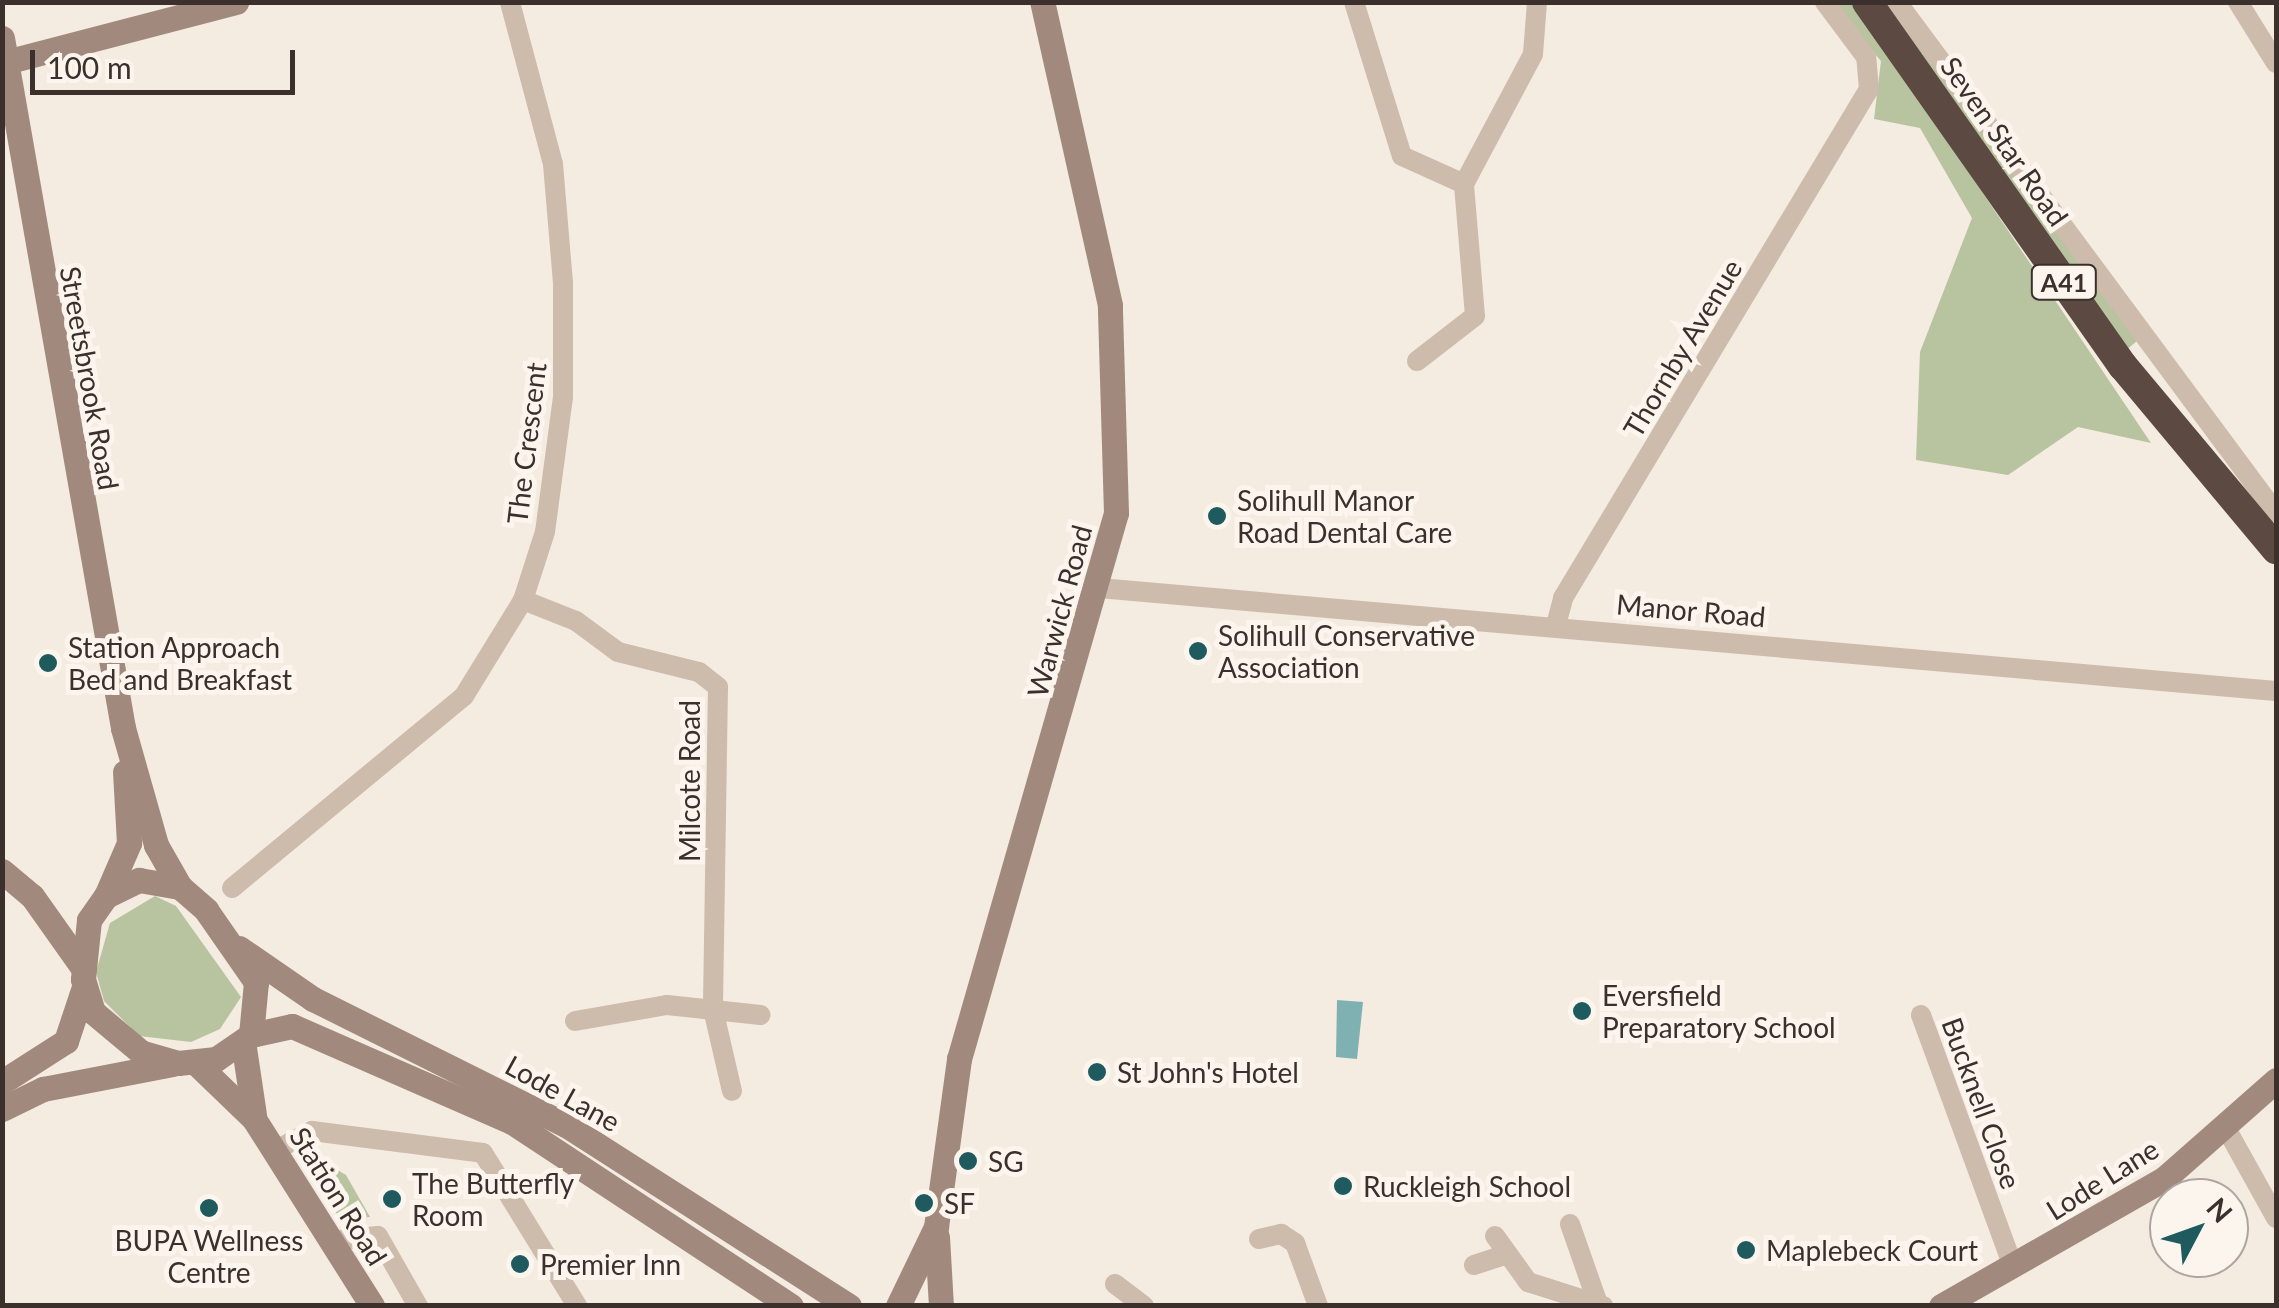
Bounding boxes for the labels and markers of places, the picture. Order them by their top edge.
place label: Solihull Manor Road Dental Care [1237,483,1452,549]
marker: Solihull Manor Road Dental Care [1206,505,1228,527]
place label: Solihull Conservative Association [1218,618,1475,684]
place label: Station Approach Bed and Breakfast [68,630,292,696]
marker: Solihull Conservative Association [1187,640,1209,662]
marker: Station Approach Bed and Breakfast [37,652,59,674]
place label: Eversfield Preparatory School [1602,978,1836,1044]
marker: Eversfield Preparatory School [1571,1000,1593,1022]
place label: St John's Hotel [1117,1055,1300,1089]
marker: St John's Hotel [1086,1061,1108,1083]
place label: SG [988,1144,1024,1178]
marker: SG [957,1150,979,1172]
place label: The Butterfly Room [412,1166,574,1232]
place label: Ruckleigh School [1363,1169,1571,1203]
marker: Ruckleigh School [1332,1175,1354,1197]
place label: SF [944,1186,975,1220]
marker: The Butterfly Room [381,1188,403,1210]
marker: SF [913,1192,935,1214]
marker: BUPA Wellness Centre [198,1197,220,1219]
place label: BUPA Wellness Centre [114,1223,304,1289]
place label: Maplebeck Court [1766,1233,1978,1267]
marker: Maplebeck Court [1735,1239,1757,1261]
place label: Premier Inn [540,1247,682,1281]
marker: Premier Inn [509,1253,531,1275]

